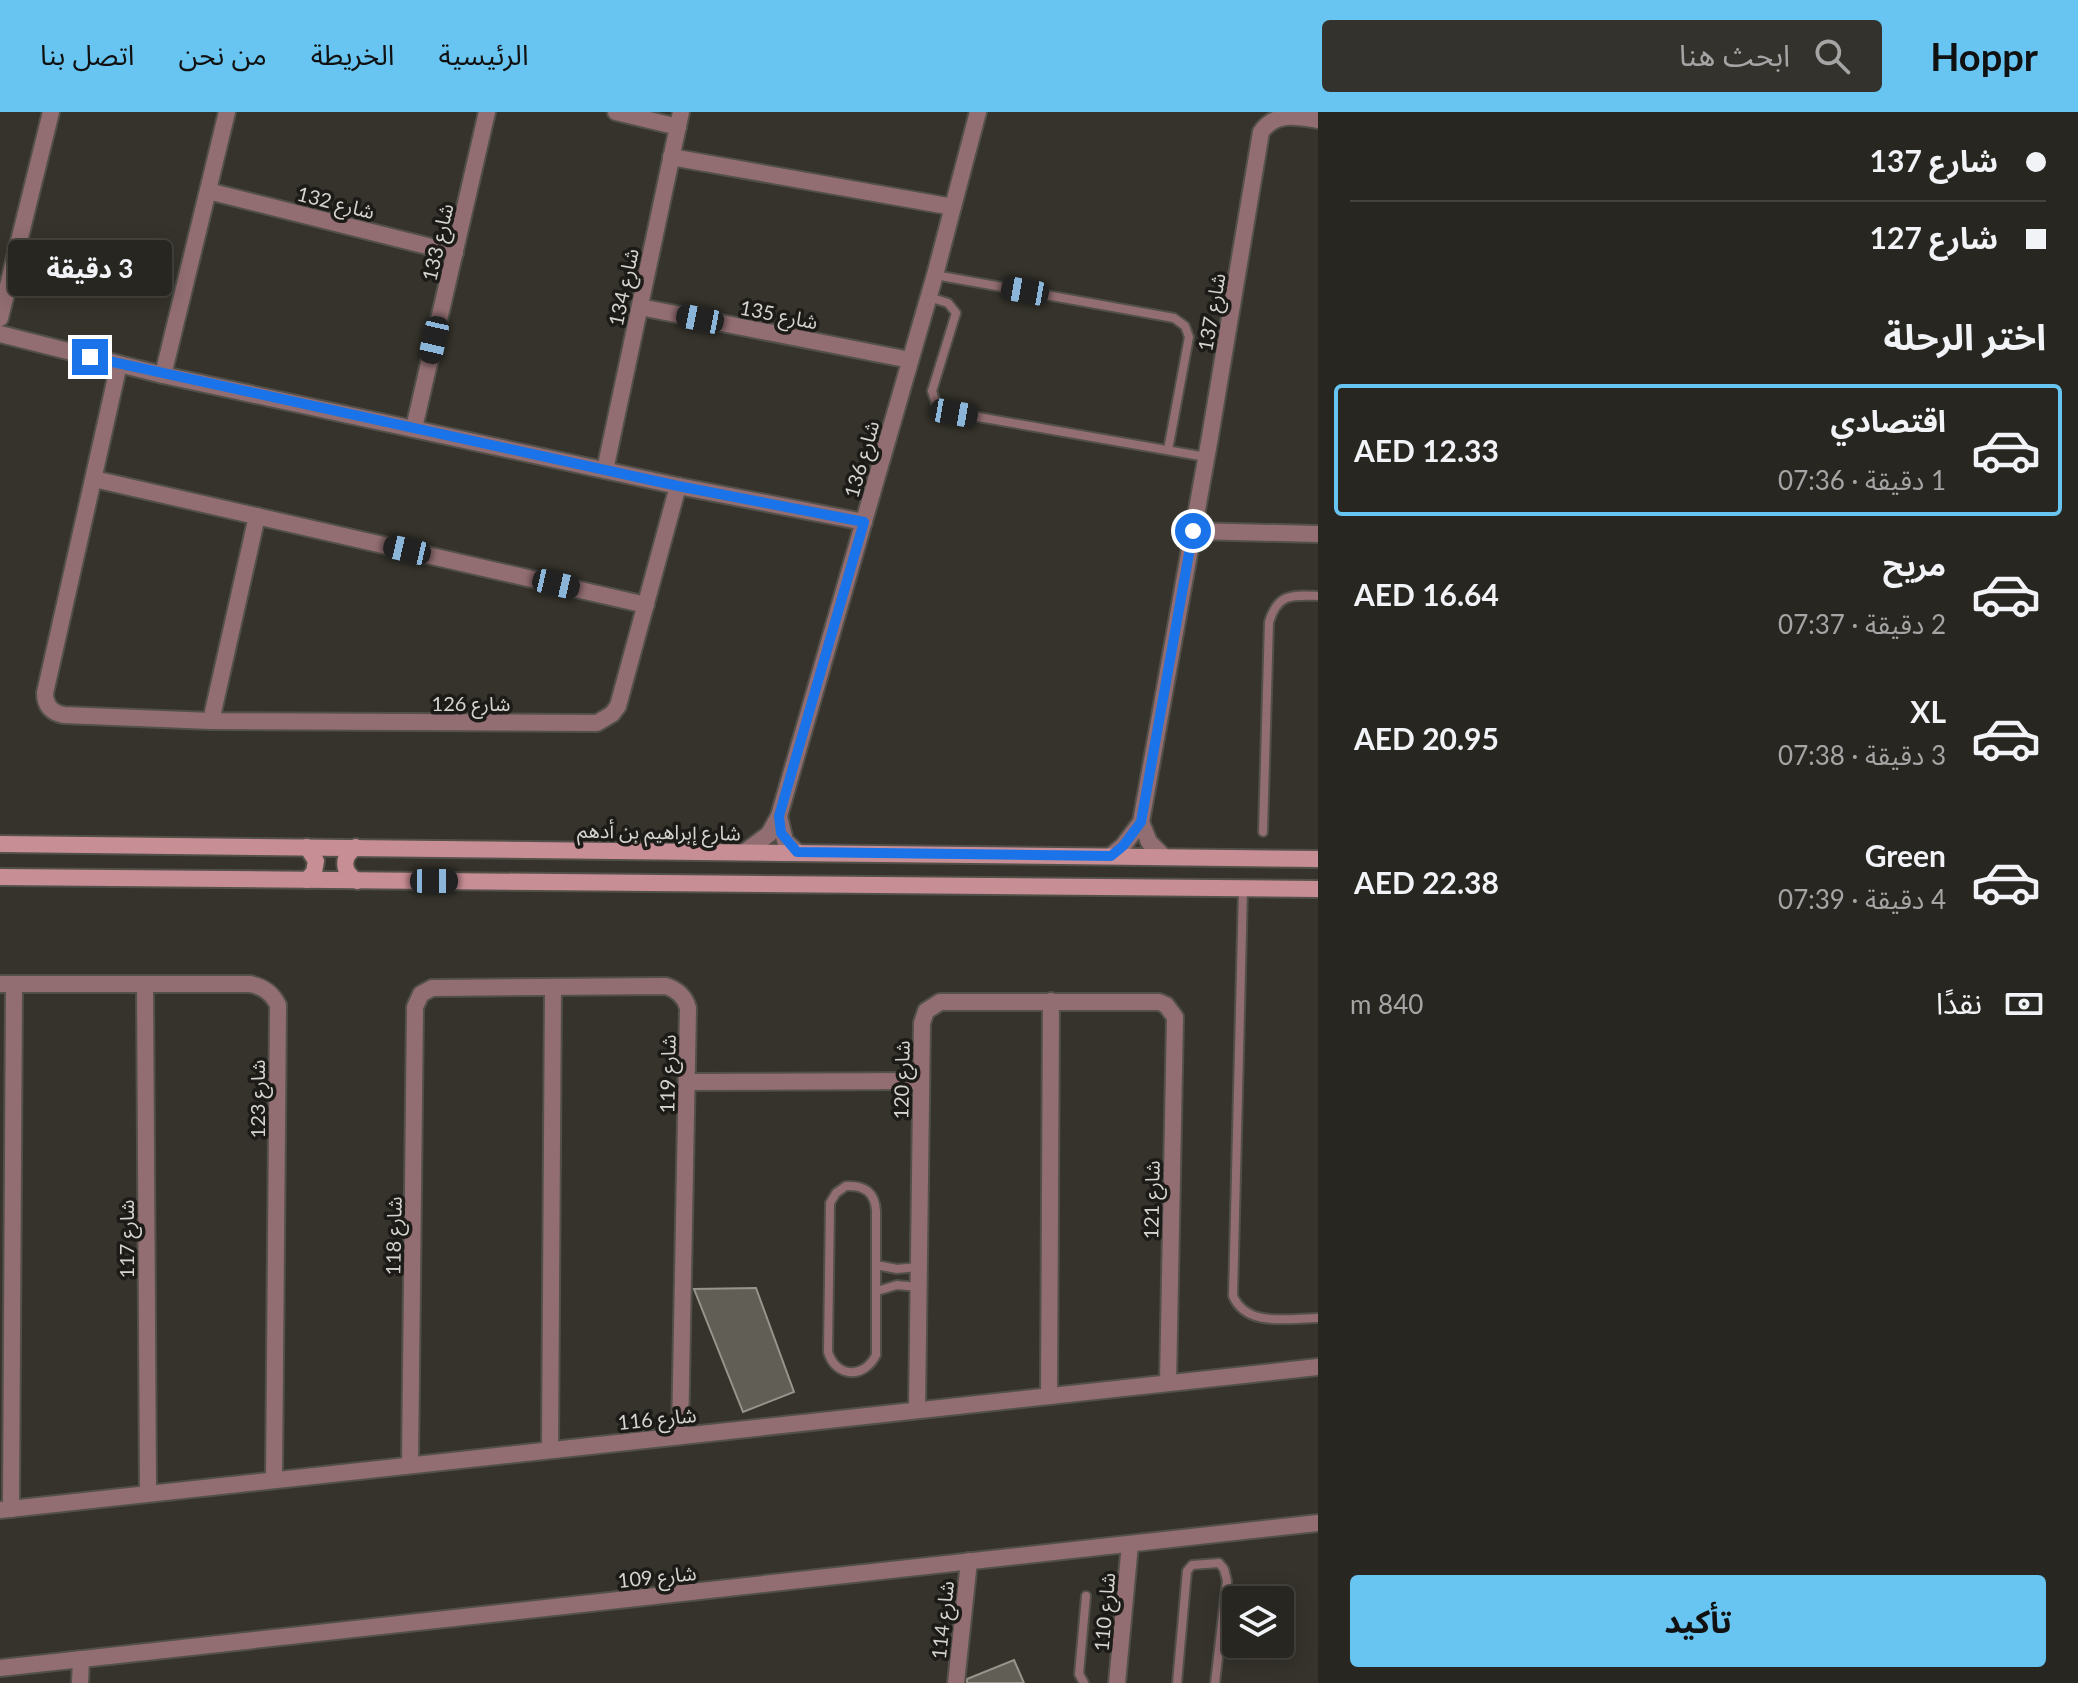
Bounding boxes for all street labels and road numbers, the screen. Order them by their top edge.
street label: شارع 132 [294,181,377,227]
street label: شارع 133 [416,201,461,284]
street label: شارع 134 [603,246,647,329]
street label: شارع 137 [1192,271,1234,354]
street label: شارع 135 [737,295,820,337]
street label: شارع 136 [839,418,887,501]
street label: شارع 126 [432,691,510,719]
street label: شارع إبراهيم بن أدهم [577,818,741,848]
street label: شارع 119 [654,1034,684,1114]
street label: شارع 120 [888,1040,918,1120]
street label: شارع 123 [245,1060,273,1138]
street label: شارع 121 [1138,1160,1168,1240]
street label: شارع 118 [380,1196,410,1276]
street label: شارع 117 [114,1200,142,1278]
street label: شارع 116 [617,1402,698,1438]
street label: شارع 109 [617,1560,698,1596]
street label: شارع 110 [1089,1572,1123,1653]
street label: شارع 114 [926,1580,962,1661]

